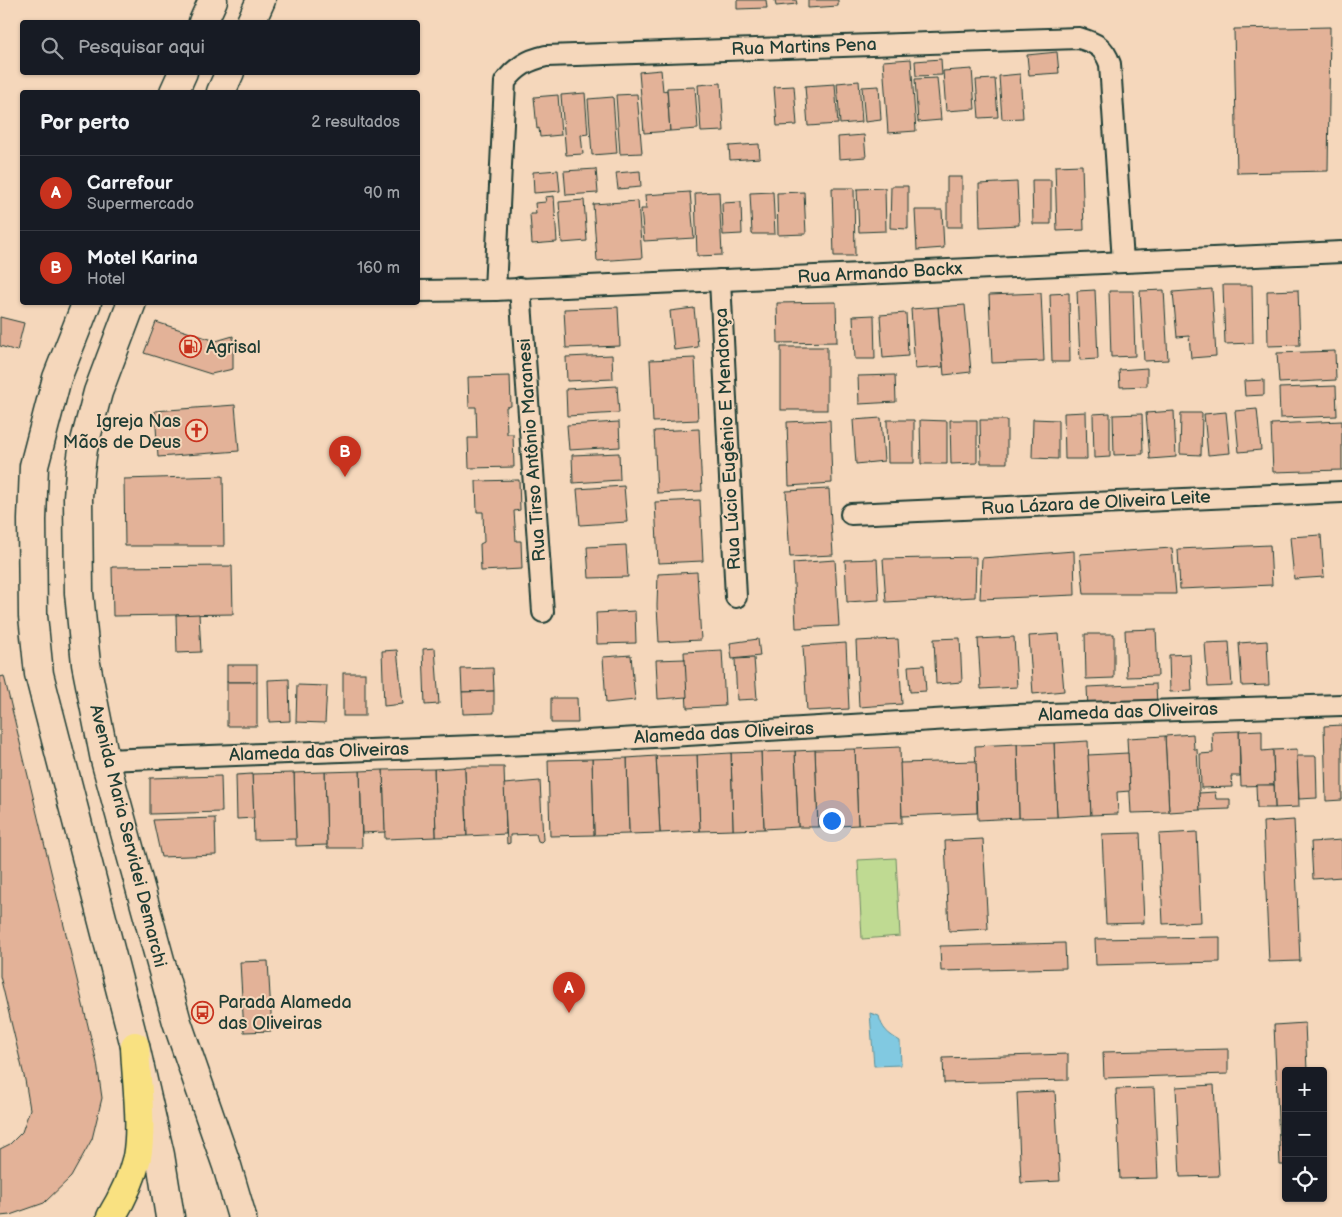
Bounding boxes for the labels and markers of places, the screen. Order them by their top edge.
fuel station icon: Agrisal [178,335,202,359]
place label: Agrisal [206,337,261,358]
place label: Igreja Nas Mãos de Deus [63,411,181,453]
church icon: Igreja Nas Mãos de Deus [185,419,209,443]
pin: B [329,436,361,477]
pin: A [553,972,585,1013]
place label: Parada Alameda das Oliveiras [218,992,352,1034]
bus stop icon: Parada Alameda das Oliveiras [190,1000,214,1024]

